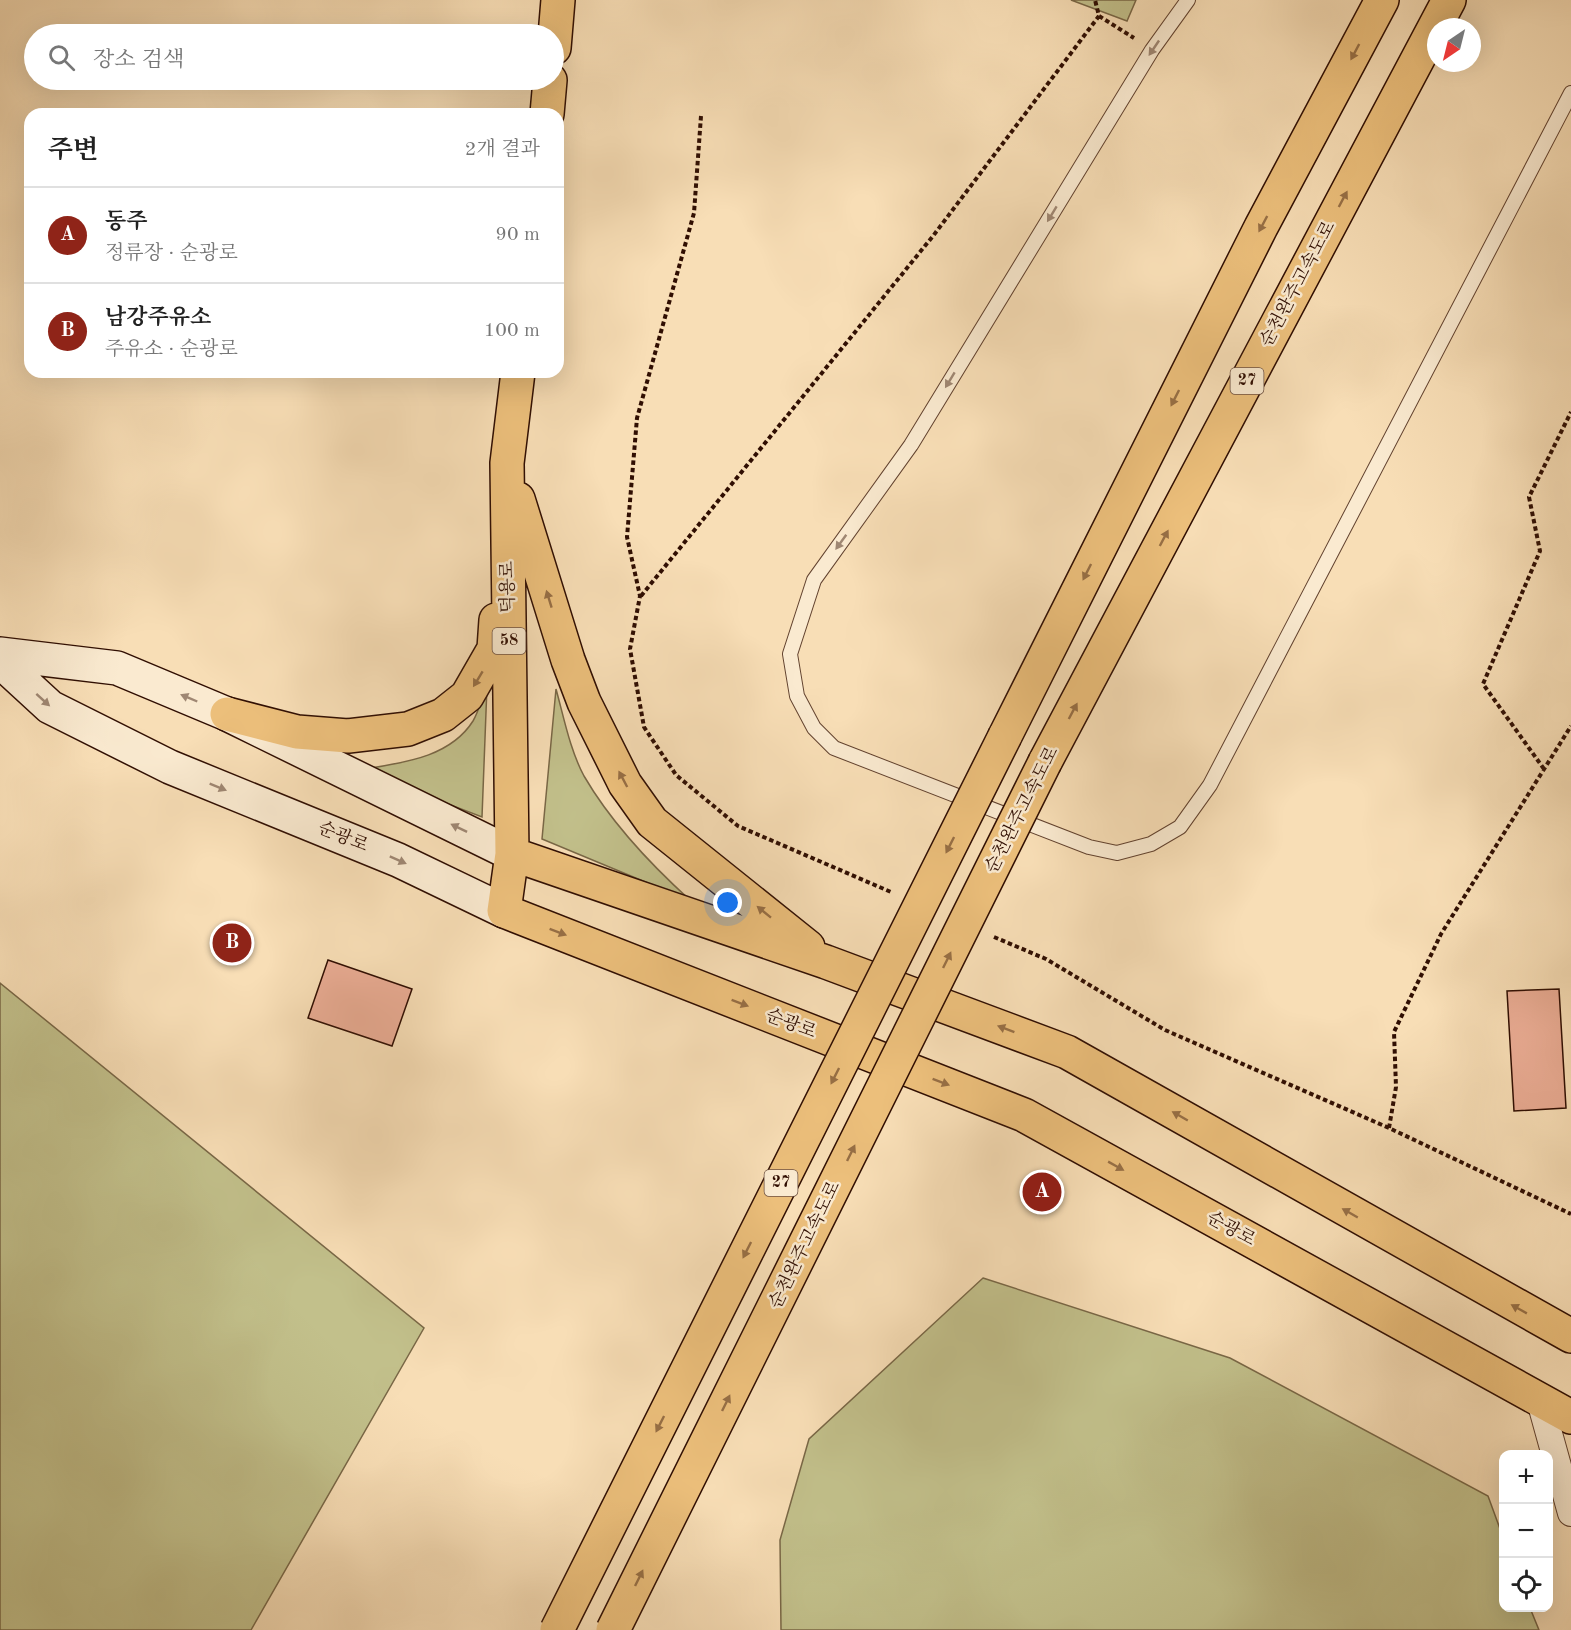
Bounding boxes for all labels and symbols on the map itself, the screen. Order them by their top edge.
north arrow [1427,18,1481,72]
one-way arrow [1148,39,1160,55]
one-way arrow [1350,43,1360,60]
one-way arrow [1338,190,1348,207]
one-way arrow [1046,206,1057,222]
one-way arrow [1258,215,1268,232]
street label: 순천완주고속도로 [1256,217,1339,350]
road number: 27 [1230,368,1264,394]
one-way arrow [945,372,956,388]
one-way arrow [1170,389,1180,406]
one-way arrow [1159,529,1169,546]
one-way arrow [835,533,847,549]
street label: 덕용로 [498,561,517,613]
one-way arrow [1083,563,1093,581]
one-way arrow [544,590,553,608]
road number: 58 [492,628,526,654]
one-way arrow [472,671,483,687]
one-way arrow [35,693,50,706]
one-way arrow [180,693,198,702]
one-way arrow [1068,702,1078,719]
street label: 순천완주고속도로 [981,743,1062,876]
one-way arrow [619,770,629,788]
one-way arrow [209,782,227,792]
street label: 순광로 [315,818,371,855]
one-way arrow [450,824,468,834]
one-way arrow [946,836,956,854]
one-way arrow [389,856,407,866]
your location [713,888,742,917]
one-way arrow [756,905,772,918]
pin: B [212,920,252,966]
one-way arrow [550,927,568,937]
one-way arrow [942,951,952,968]
one-way arrow [731,999,749,1009]
street label: 순광로 [763,1005,819,1042]
one-way arrow [997,1024,1015,1034]
one-way arrow [830,1067,839,1084]
one-way arrow [932,1078,950,1088]
one-way arrow [1171,1111,1188,1121]
one-way arrow [846,1145,855,1162]
one-way arrow [1108,1161,1125,1171]
road number: 27 [764,1170,798,1196]
pin: A [1022,1170,1062,1214]
street label: 순천완주고속도로 [765,1178,844,1311]
street label: 순광로 [1204,1208,1259,1250]
one-way arrow [1341,1208,1358,1218]
one-way arrow [743,1241,753,1259]
one-way arrow [1510,1304,1527,1314]
one-way arrow [721,1394,731,1412]
one-way arrow [655,1416,665,1433]
one-way arrow [635,1569,644,1586]

